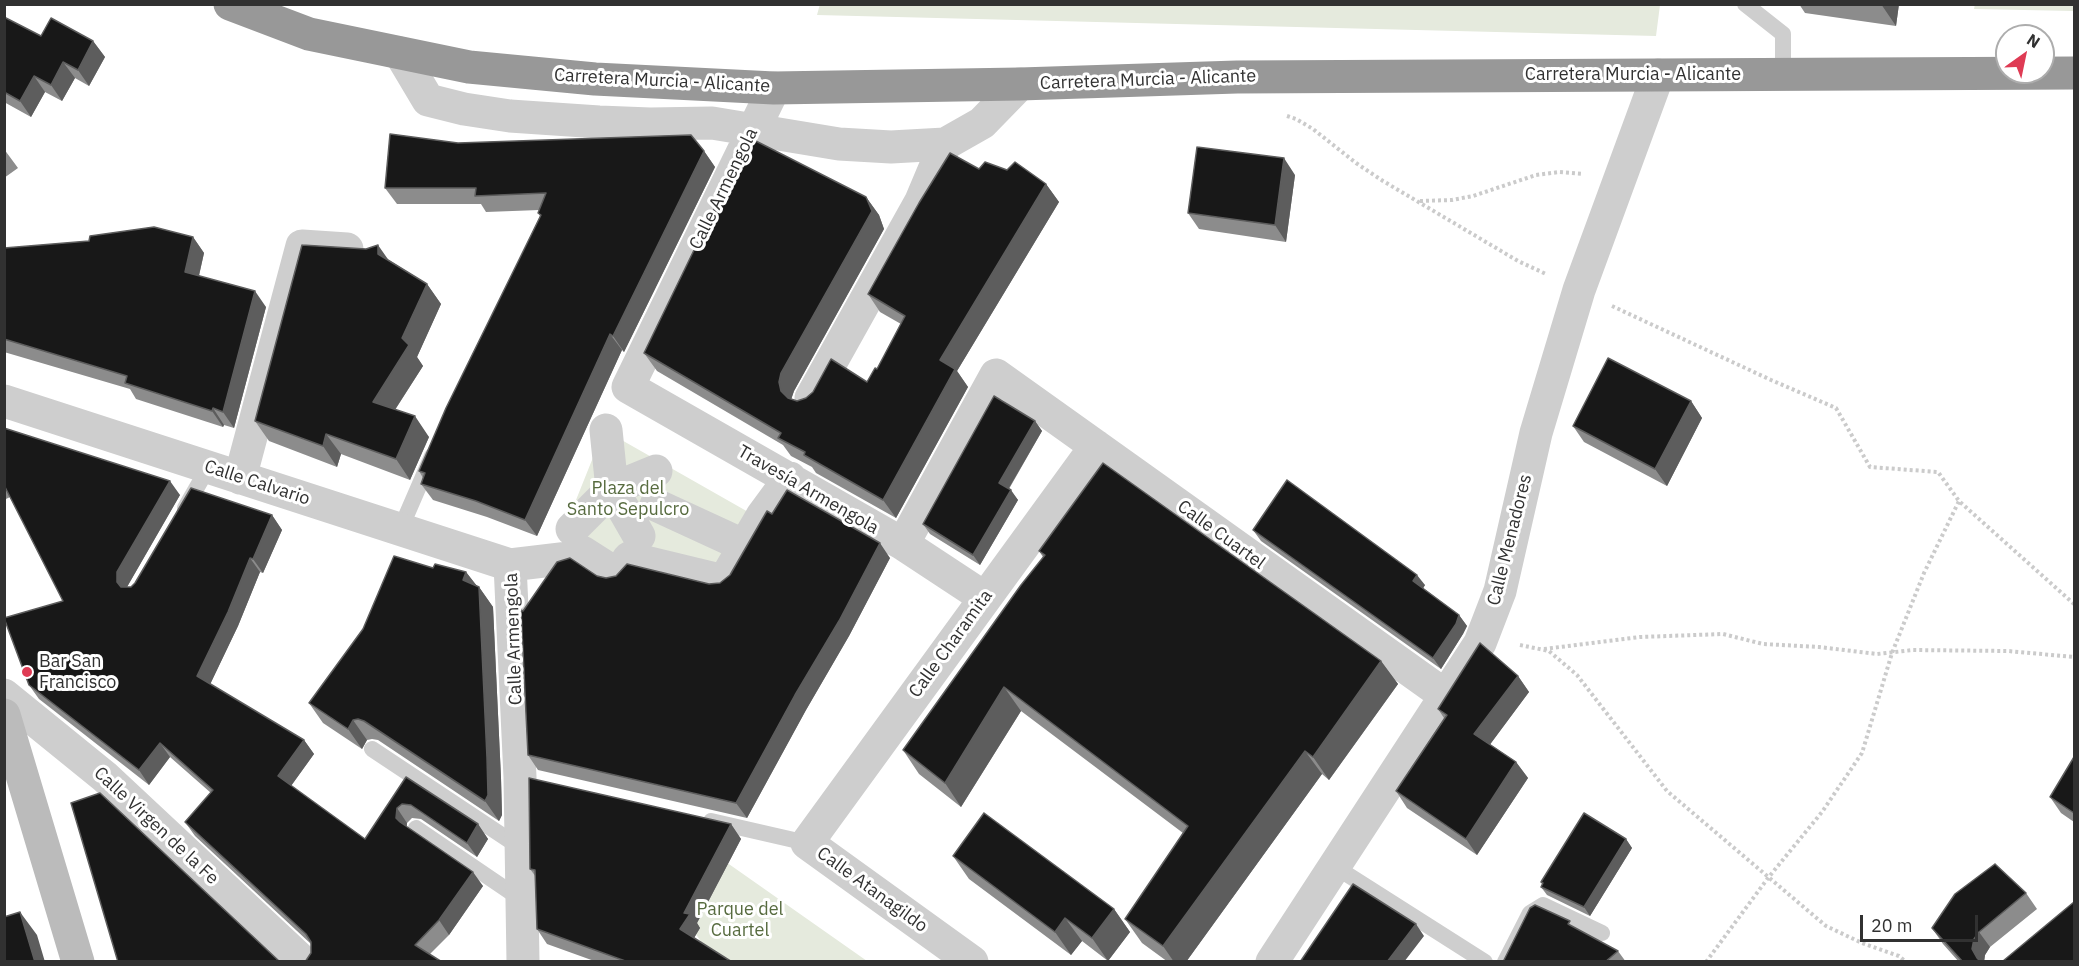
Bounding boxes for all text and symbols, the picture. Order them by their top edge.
north arrow [1995,24,2055,84]
text: N [2023,29,2044,52]
street label: Carretera Murcia - Alicante [1525,64,1741,86]
street label: Carretera Murcia - Alicante [553,65,771,97]
street label: Carretera Murcia - Alicante [1039,65,1257,95]
street label: Calle Armengola [685,125,763,253]
street label: Travesía Armengola [734,441,882,539]
street label: Calle Calvario [202,456,312,510]
street label: Calle Menadores [1483,472,1537,608]
park label: Plaza del Santo Sepulcro [567,478,689,520]
street label: Calle Cuartel [1173,496,1269,574]
street label: Calle Armengola [501,572,527,706]
street label: Calle Charamita [905,586,997,702]
place label: Bar San Francisco [39,651,116,694]
marker: Bar San Francisco [20,665,34,679]
street label: Calle Virgen de la Fe [89,763,223,889]
street label: Calle Atanagildo [813,843,931,937]
park label: Parque del Cuartel [697,899,783,942]
scale bar [1863,903,1982,941]
text: 20 m [1871,914,1913,937]

